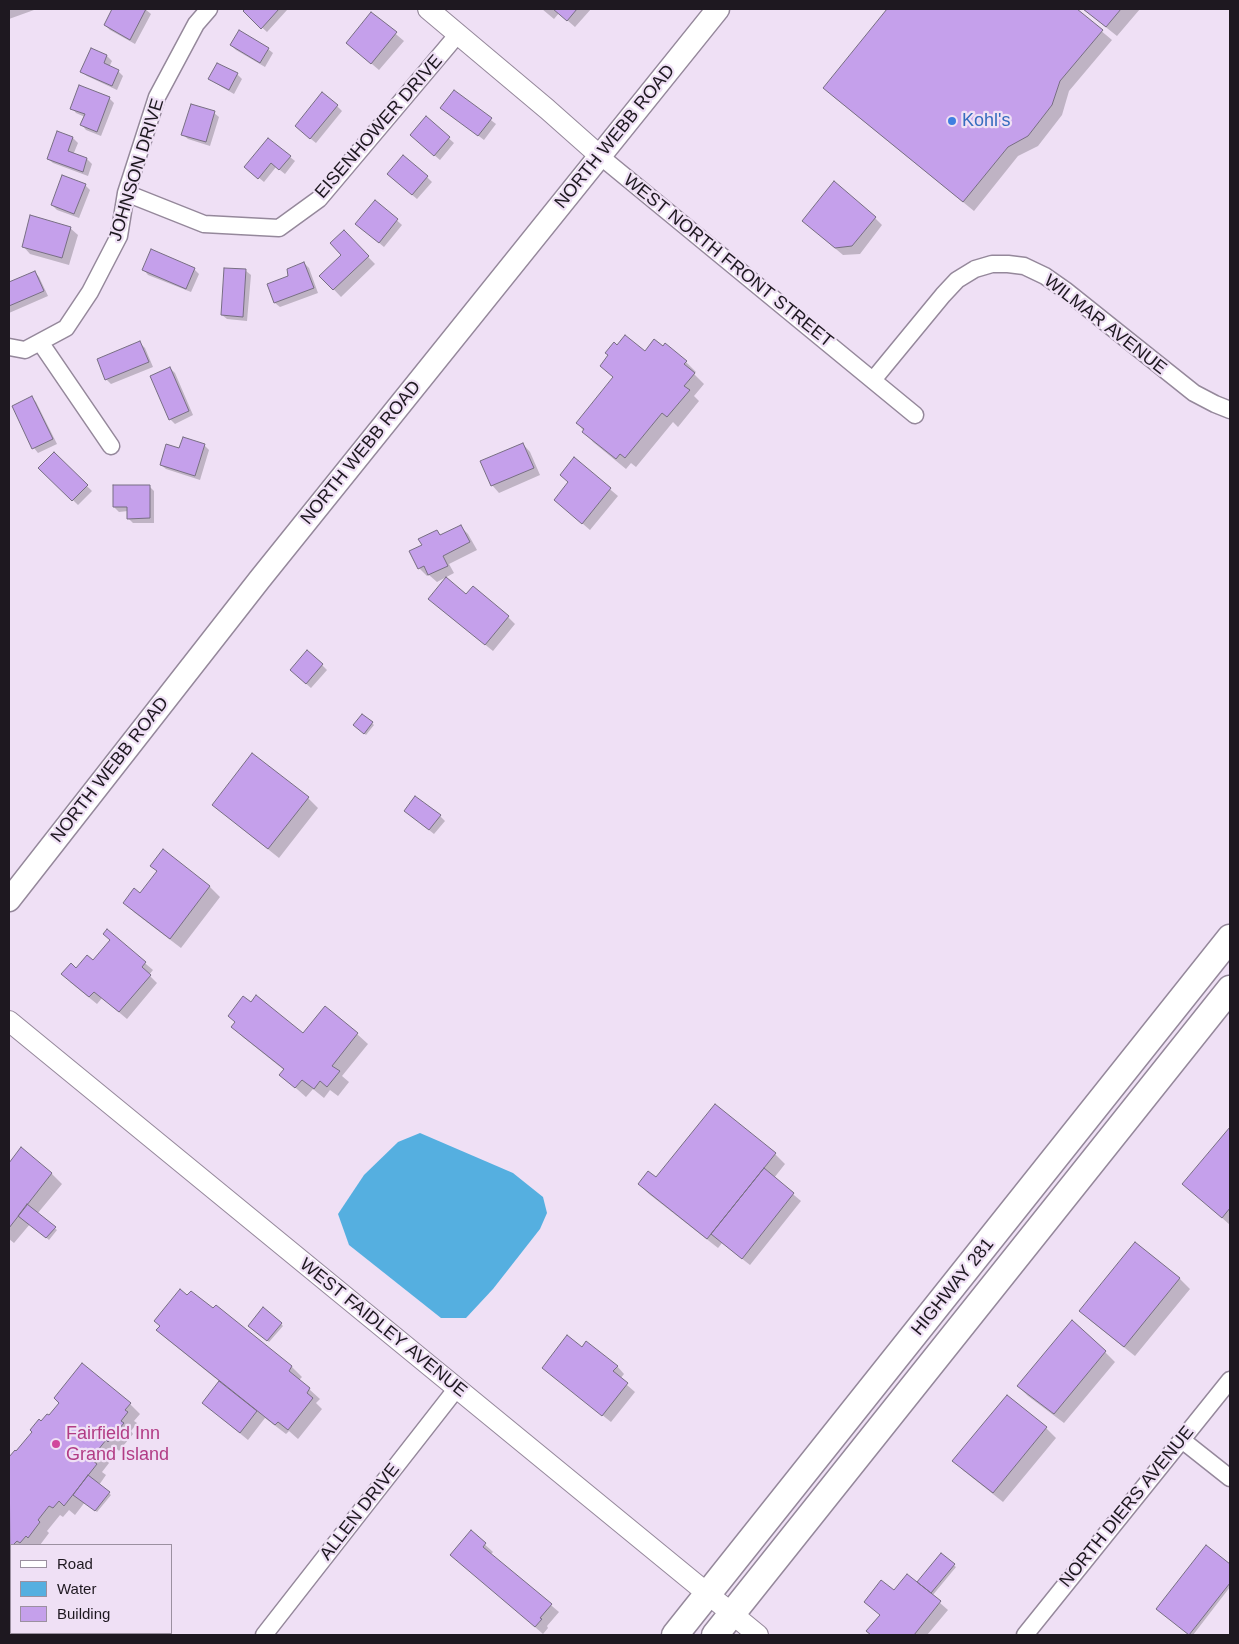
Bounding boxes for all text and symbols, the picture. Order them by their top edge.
street label: EISENHOWER DRIVE [311,51,447,203]
street label: NORTH WEBB ROAD [550,61,680,213]
street label: JOHNSON DRIVE [105,96,169,244]
place label: Kohl's [962,110,1010,132]
marker: Kohl's [946,115,958,127]
street label: WEST NORTH FRONT STREET [619,170,837,352]
street label: WILMAR AVENUE [1039,270,1171,380]
street label: NORTH WEBB ROAD [296,377,426,529]
street label: NORTH WEBB ROAD [46,693,174,847]
street label: HIGHWAY 281 [907,1234,999,1340]
street label: WEST FAIDLEY AVENUE [295,1254,471,1402]
street label: NORTH DIERS AVENUE [1055,1422,1199,1592]
place label: Fairfield Inn Grand Island [66,1423,169,1466]
marker: Fairfield Inn Grand Island [50,1438,62,1450]
street label: ALLEN DRIVE [315,1459,405,1565]
legend [10,1544,172,1634]
text: Road [57,1555,93,1572]
text: Water [57,1580,96,1597]
text: Building [57,1605,110,1622]

